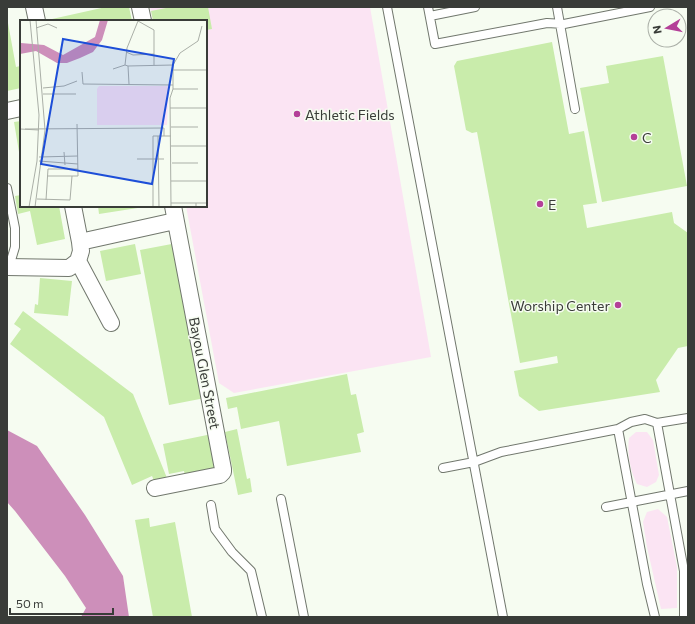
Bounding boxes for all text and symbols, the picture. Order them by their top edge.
north arrow [647,8,687,48]
inset map [20,20,207,207]
text: N [650,25,664,35]
place label: Athletic Fields [305,106,395,123]
marker: Athletic Fields [292,109,302,119]
place label: C [642,129,652,146]
marker: C [629,132,639,142]
place label: E [548,196,556,213]
marker: E [535,199,545,209]
place label: Worship Center [510,297,610,314]
marker: Worship Center [613,300,623,310]
street label: Bayou Glen Street [186,316,224,431]
scale bar [10,590,113,616]
text: 50 m [16,596,44,610]

